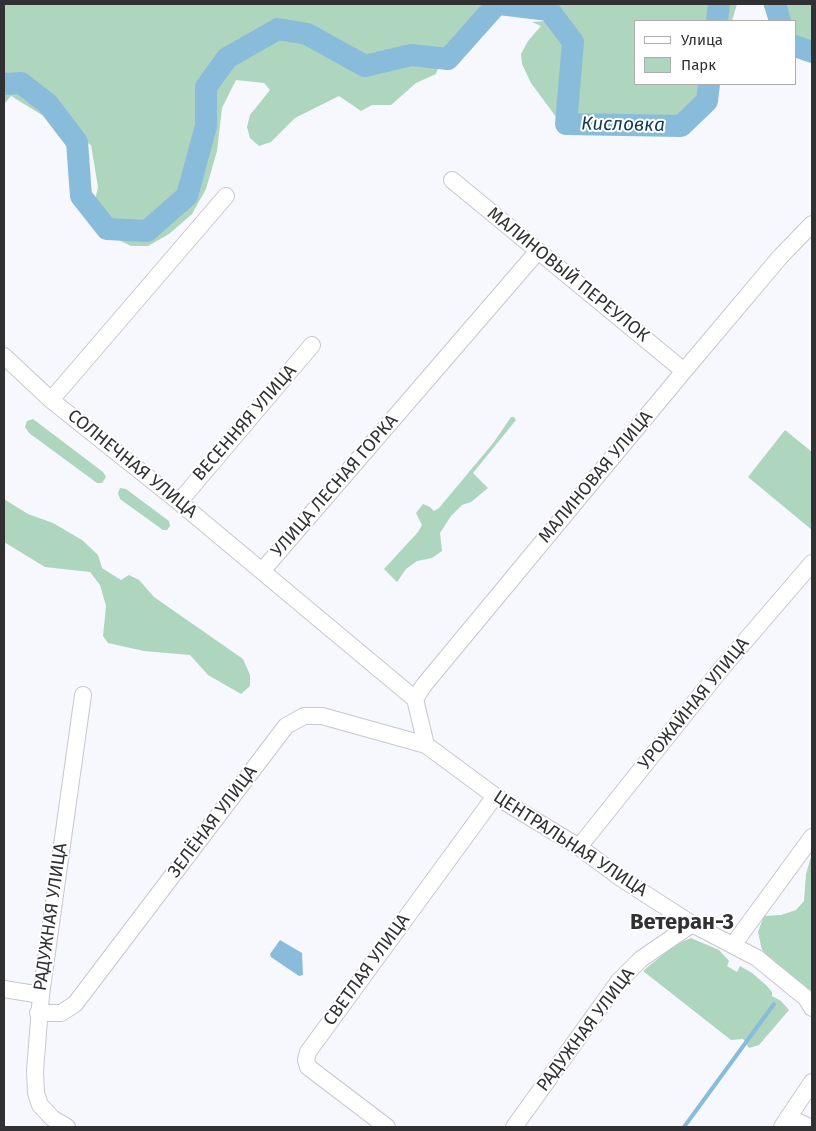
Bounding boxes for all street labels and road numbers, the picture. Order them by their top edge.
street label: МАЛИНОВЫЙ ПЕРЕУЛОК [483,203,653,347]
street label: ВЕСЕННЯЯ УЛИЦА [189,360,301,486]
street label: СОЛНЕЧНАЯ УЛИЦА [63,405,201,523]
street label: МАЛИНОВАЯ УЛИЦА [534,407,658,547]
street label: УЛИЦА ЛЕСНАЯ ГОРКА [267,410,403,562]
street label: УРОЖАЙНАЯ УЛИЦА [634,634,754,774]
street label: ЗЕЛЁНАЯ УЛИЦА [164,762,262,882]
street label: ЦЕНТРАЛЬНАЯ УЛИЦА [489,786,651,902]
street label: РАДУЖНАЯ УЛИЦА [30,842,72,992]
street label: СВЕТЛАЯ УЛИЦА [319,910,415,1030]
street label: РАДУЖНАЯ УЛИЦА [532,964,640,1096]

